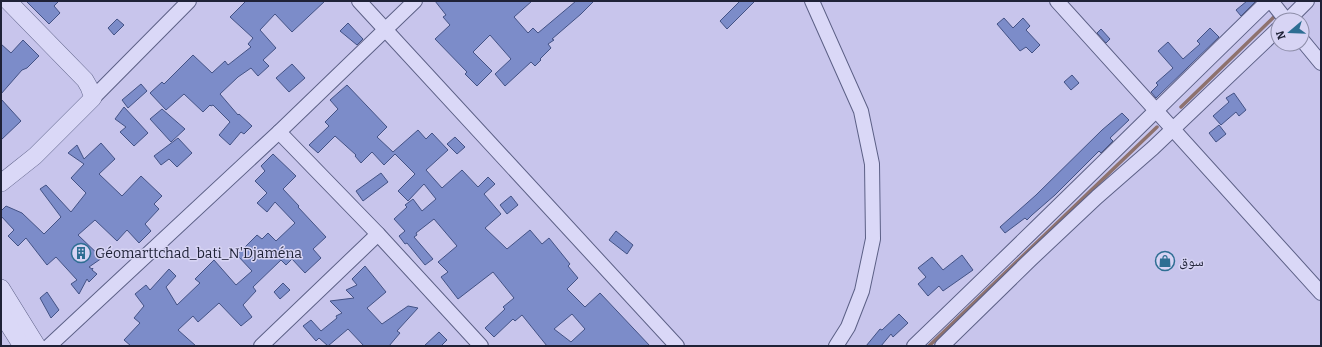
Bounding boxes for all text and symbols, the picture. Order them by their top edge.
north arrow [1270,12,1310,52]
text: N [1273,28,1289,41]
building icon: Géomarttchad_bati_N'Djaména [70,242,92,264]
place label: Géomarttchad_bati_N'Djaména [95,245,302,262]
shop icon: سوق [1154,250,1176,272]
place label: سوق [1179,253,1204,270]

